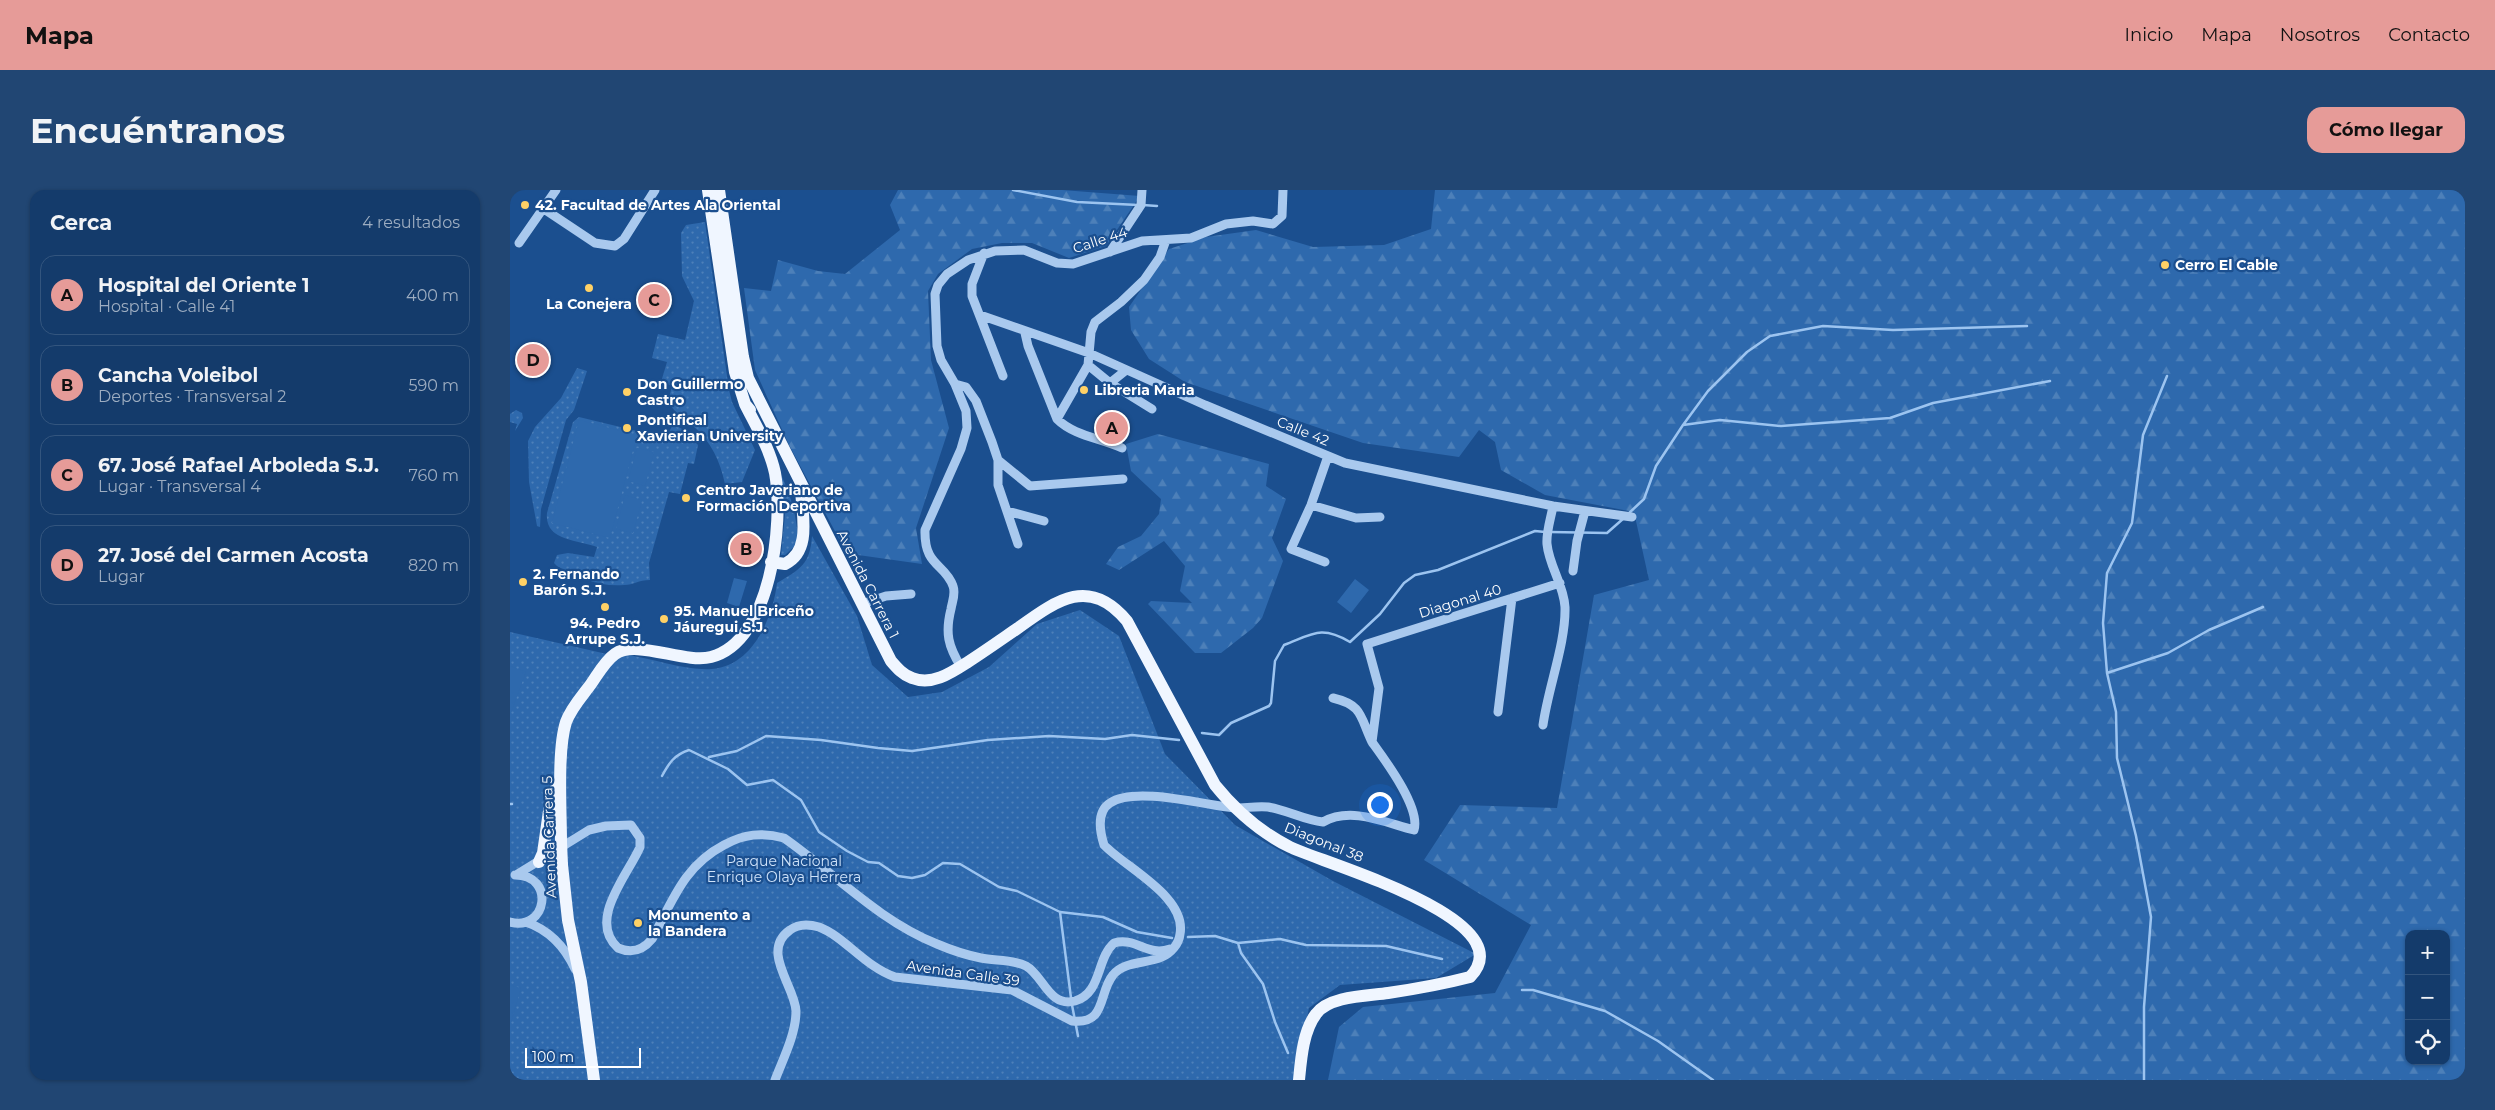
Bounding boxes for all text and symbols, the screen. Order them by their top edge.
text: Mapa [25,21,94,50]
text: Inicio [2125,24,2173,46]
text: Mapa [2201,24,2252,46]
text: Nosotros [2280,24,2360,46]
text: Contacto [2388,24,2470,46]
button: Cómo llegar [2307,107,2465,153]
text: Encuéntranos [30,109,285,152]
place label: 42. Facultad de Artes Ala Oriental [535,196,781,214]
marker: 42. Facultad de Artes Ala Oriental [519,199,531,211]
text: Cerca [50,210,112,235]
text: 4 resultados [362,213,460,232]
street label: Calle 44 [1070,223,1130,257]
place label: Cerro El Cable [2175,256,2278,274]
marker: Cerro El Cable [2159,259,2171,271]
text: Hospital del Oriente 1 [98,274,309,297]
pin: C [638,281,670,319]
marker: La Conejera [583,282,595,294]
text: A [61,286,73,305]
text: 400 m [406,286,459,305]
place label: La Conejera [546,295,632,313]
text: Hospital · Calle 41 [98,297,235,316]
pin: D [517,341,549,379]
text: Cancha Voleibol [98,364,258,387]
place label: Don Guillermo Castro [637,375,743,409]
text: B [61,376,73,395]
text: 590 m [408,376,459,395]
place label: Libreria Maria [1094,381,1195,399]
marker: Libreria Maria [1078,384,1090,396]
marker: Don Guillermo Castro [621,386,633,398]
text: Deportes · Transversal 2 [98,387,286,406]
pin: A [1096,409,1128,447]
place label: Pontifical Xavierian University [637,411,783,445]
street label: Calle 42 [1274,412,1332,450]
marker: Pontifical Xavierian University [621,422,633,434]
text: 67. José Rafael Arboleda S.J. [98,454,379,477]
text: C [61,466,73,485]
text: 760 m [408,466,459,485]
text: Lugar · Transversal 4 [98,477,261,496]
place label: Centro Javeriano de Formación Deportiva [696,481,851,515]
marker: Centro Javeriano de Formación Deportiva [680,492,692,504]
street label: Avenida Carrera 1 [833,527,903,641]
pin: B [730,530,762,568]
text: 27. José del Carmen Acosta [98,544,369,567]
text: D [60,556,74,575]
text: 820 m [408,556,459,575]
place label: 2. Fernando Barón S.J. [533,565,620,599]
text: Lugar [98,567,145,586]
marker: 2. Fernando Barón S.J. [517,576,529,588]
street label: Diagonal 40 [1416,580,1504,622]
marker: 94. Pedro Arrupe S.J. [599,601,611,613]
place label: 95. Manuel Briceño Jáuregui S.J. [673,602,814,636]
marker: 95. Manuel Briceño Jáuregui S.J. [658,613,670,625]
place label: 94. Pedro Arrupe S.J. [564,614,645,648]
street label: Avenida Carrera 5 [538,775,560,899]
your location [1367,792,1393,818]
street label: Diagonal 38 [1282,818,1366,866]
park label: Parque Nacional Enrique Olaya Herrera [707,852,861,886]
place label: Monumento a la Bandera [648,906,751,940]
marker: Monumento a la Bandera [632,917,644,929]
map controls [2405,930,2450,1065]
button: + [2405,930,2450,975]
street label: Avenida Calle 39 [905,956,1021,990]
button: − [2405,975,2450,1020]
button: locate [2405,1020,2450,1065]
scale bar [525,1045,641,1068]
text: 100 m [532,1048,574,1066]

